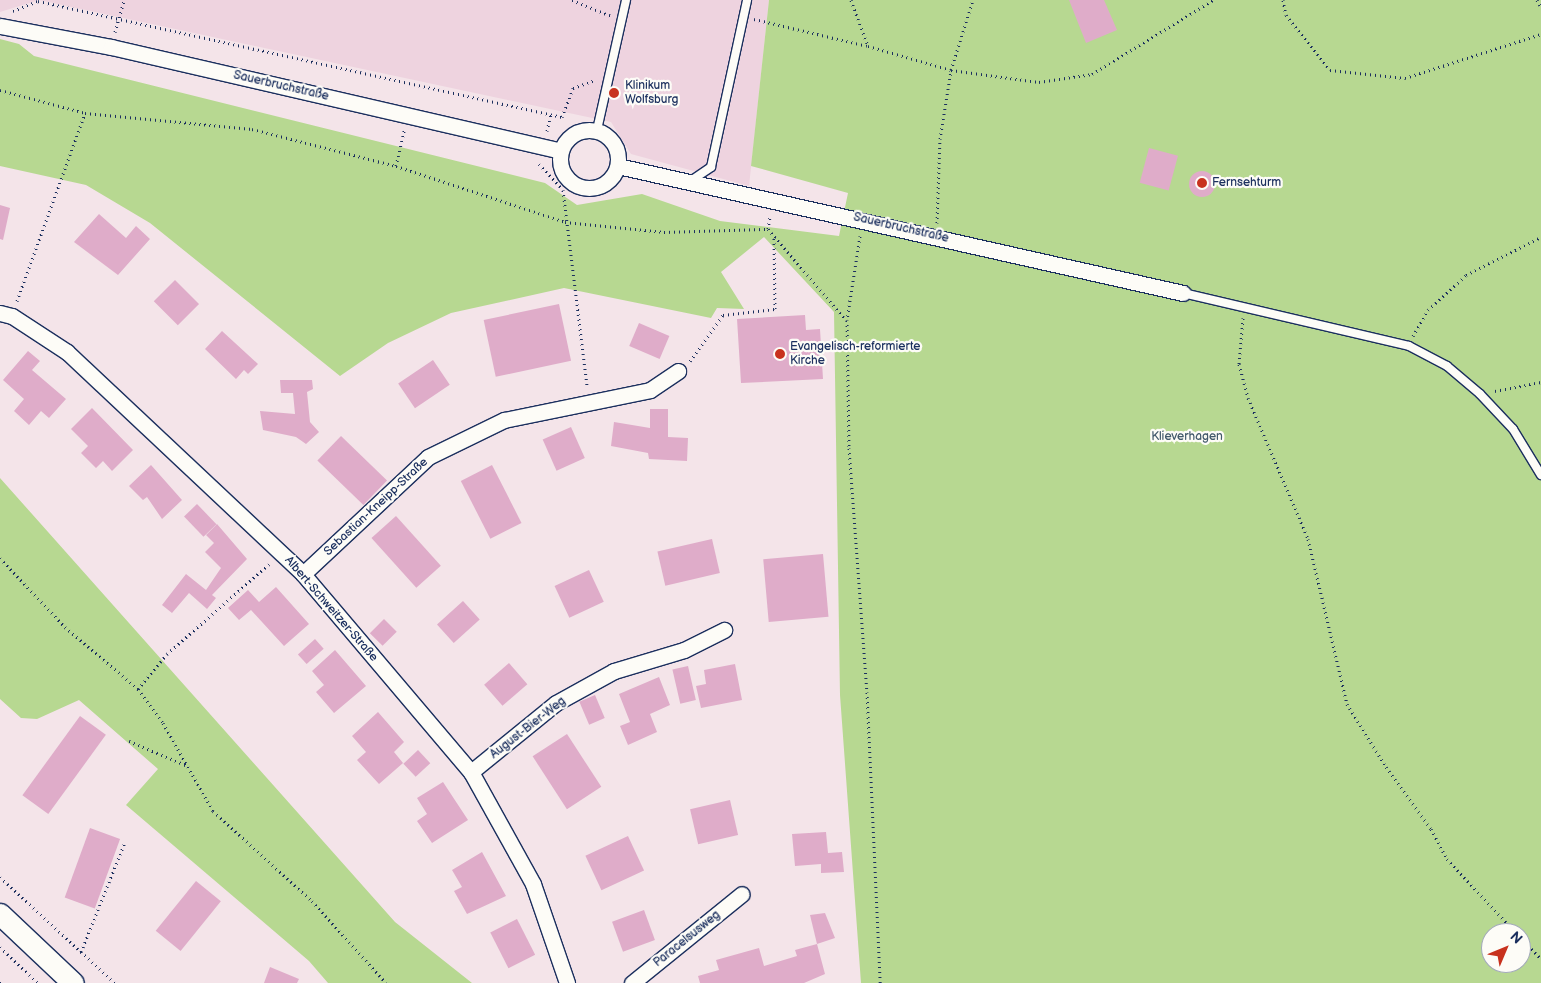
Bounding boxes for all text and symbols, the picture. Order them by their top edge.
street label: Sauerbruchstraße [232,68,330,104]
place label: Klinikum Wolfsburg [625,79,678,107]
marker: Klinikum Wolfsburg [607,86,621,100]
place label: Fernsehturm [1212,176,1281,190]
marker: Fernsehturm [1196,177,1208,189]
street label: Sauerbruchstraße [852,210,950,246]
place label: Evangelisch-reformierte Kirche [790,340,920,368]
marker: Evangelisch-reformierte Kirche [774,348,786,360]
park label: Klieverhagen [1151,430,1223,444]
street label: Sebastian-Kneipp-Straße [321,455,431,559]
street label: Albert-Schweitzer-Straße [281,553,381,665]
street label: August-Bier-Weg [487,694,569,762]
street label: Paracelsusweg [651,908,723,970]
north arrow [1481,923,1531,973]
text: N [1507,928,1526,947]

